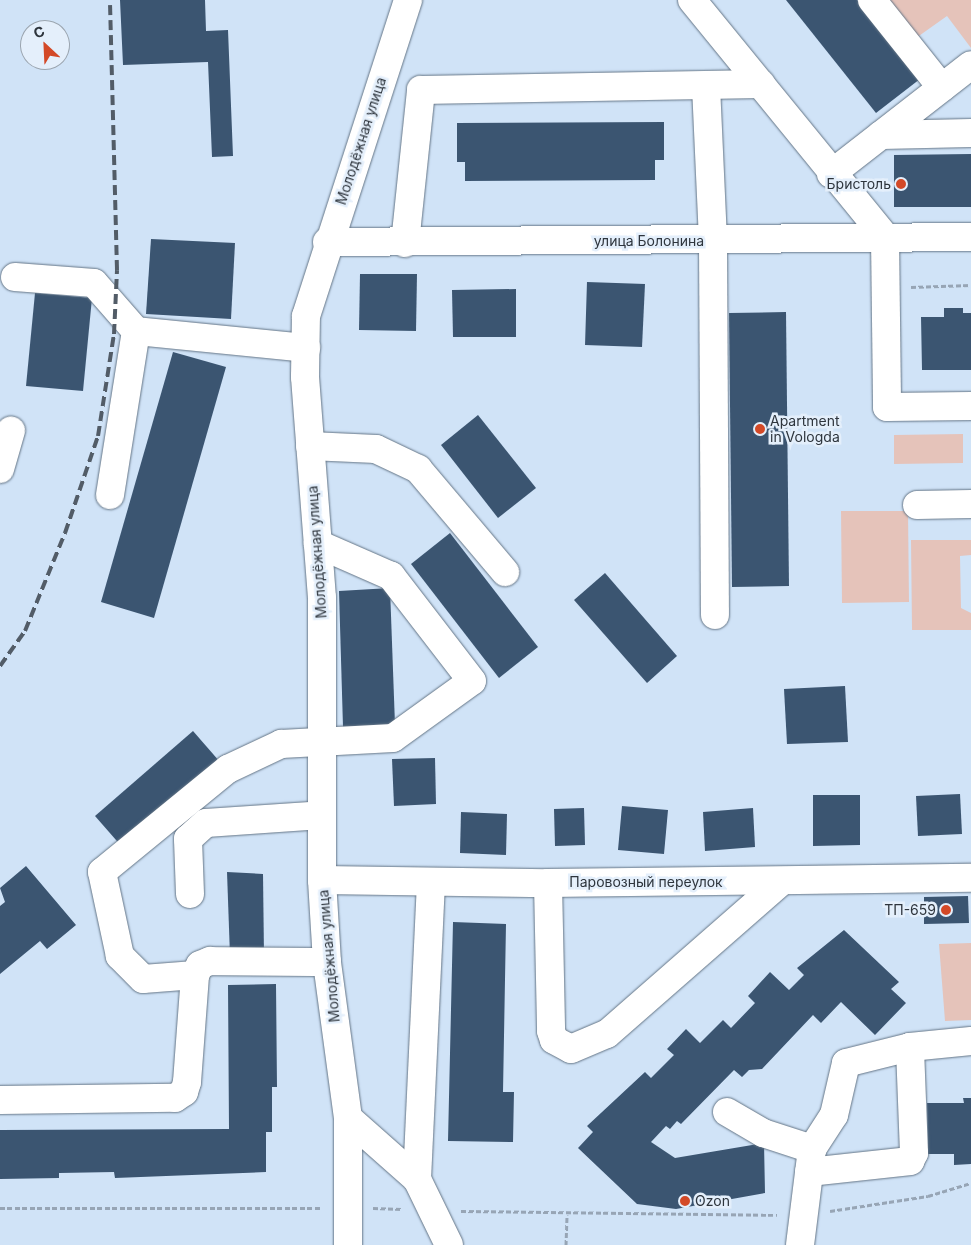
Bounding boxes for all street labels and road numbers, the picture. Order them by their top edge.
street label: Молодёжная улица [332,75,390,207]
street label: улица Болонина [594,233,704,249]
street label: Молодёжная улица [304,485,330,619]
street label: Паровозный переулок [569,874,723,890]
street label: Молодёжная улица [315,889,343,1023]

